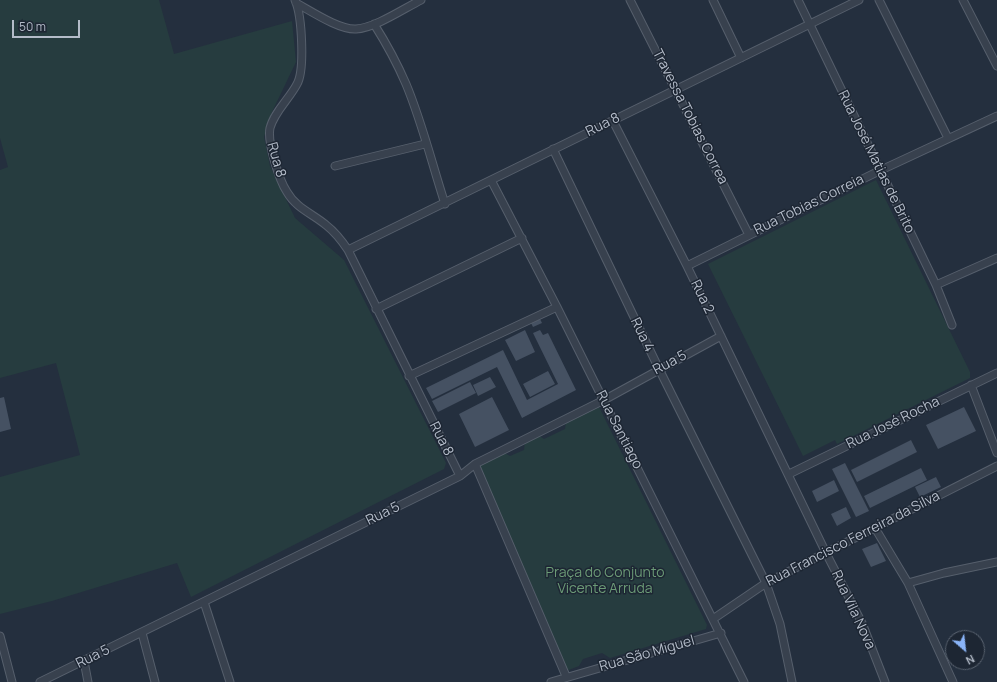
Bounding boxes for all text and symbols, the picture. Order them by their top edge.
scale bar [14,12,82,38]
text: 50 m [19,18,46,35]
street label: Travessa Tobias Correa [649,47,731,187]
street label: Rua José Matias de Brito [834,88,918,236]
street label: Rua 8 [583,110,623,140]
street label: Rua 8 [263,140,289,180]
street label: Rua Tobias Correia [751,171,867,239]
street label: Rua 2 [687,277,717,317]
street label: Rua 4 [627,315,657,355]
street label: Rua 5 [650,347,690,379]
street label: Rua Santiago [592,388,646,472]
street label: Rua José Rocha [844,393,942,453]
street label: Rua 8 [425,419,457,459]
street label: Rua Francisco Ferreira da Silva [763,488,943,590]
street label: Rua 5 [363,499,403,529]
park label: Praça do Conjunto Vicente Arruda [545,565,665,598]
street label: Rua Vila Nova [827,568,879,652]
north arrow [945,630,985,670]
street label: Rua São Miguel [597,632,697,676]
street label: Rua 5 [73,642,113,672]
text: N [963,652,977,669]

